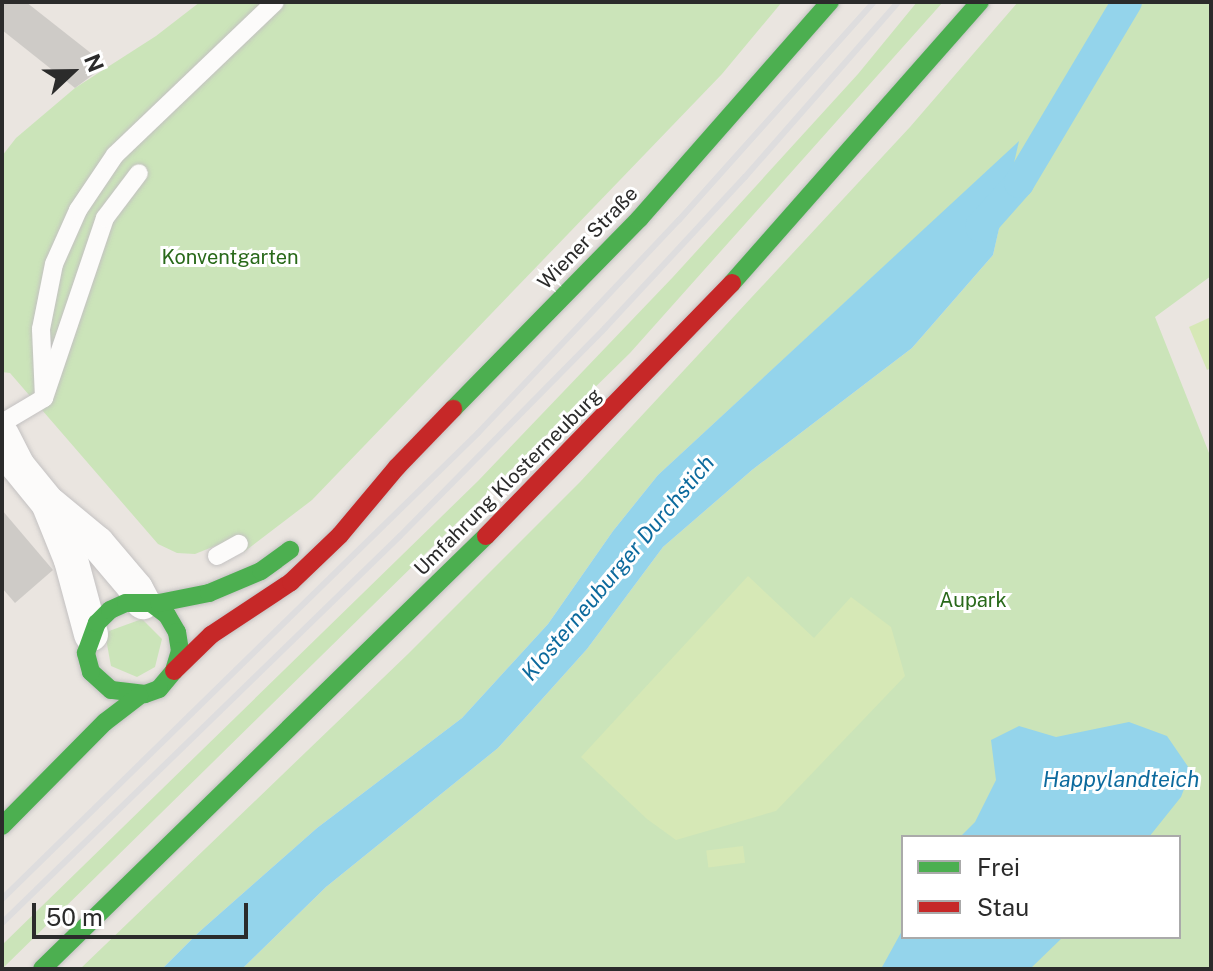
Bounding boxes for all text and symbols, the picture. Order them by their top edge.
north arrow [32,32,112,112]
text: N [79,50,110,76]
street label: Wiener Straße [533,182,643,294]
park label: Konventgarten [161,245,299,269]
street label: Umfahrung Klosterneuburg [409,383,607,581]
water label: Klosterneuburger Durchstich [516,450,720,686]
park label: Aupark [939,588,1007,612]
water label: Happylandteich [1043,767,1199,793]
legend [901,835,1181,939]
text: Frei [977,853,1020,881]
scale bar [36,887,252,937]
text: Stau [977,893,1029,921]
text: 50 m [46,903,103,931]

